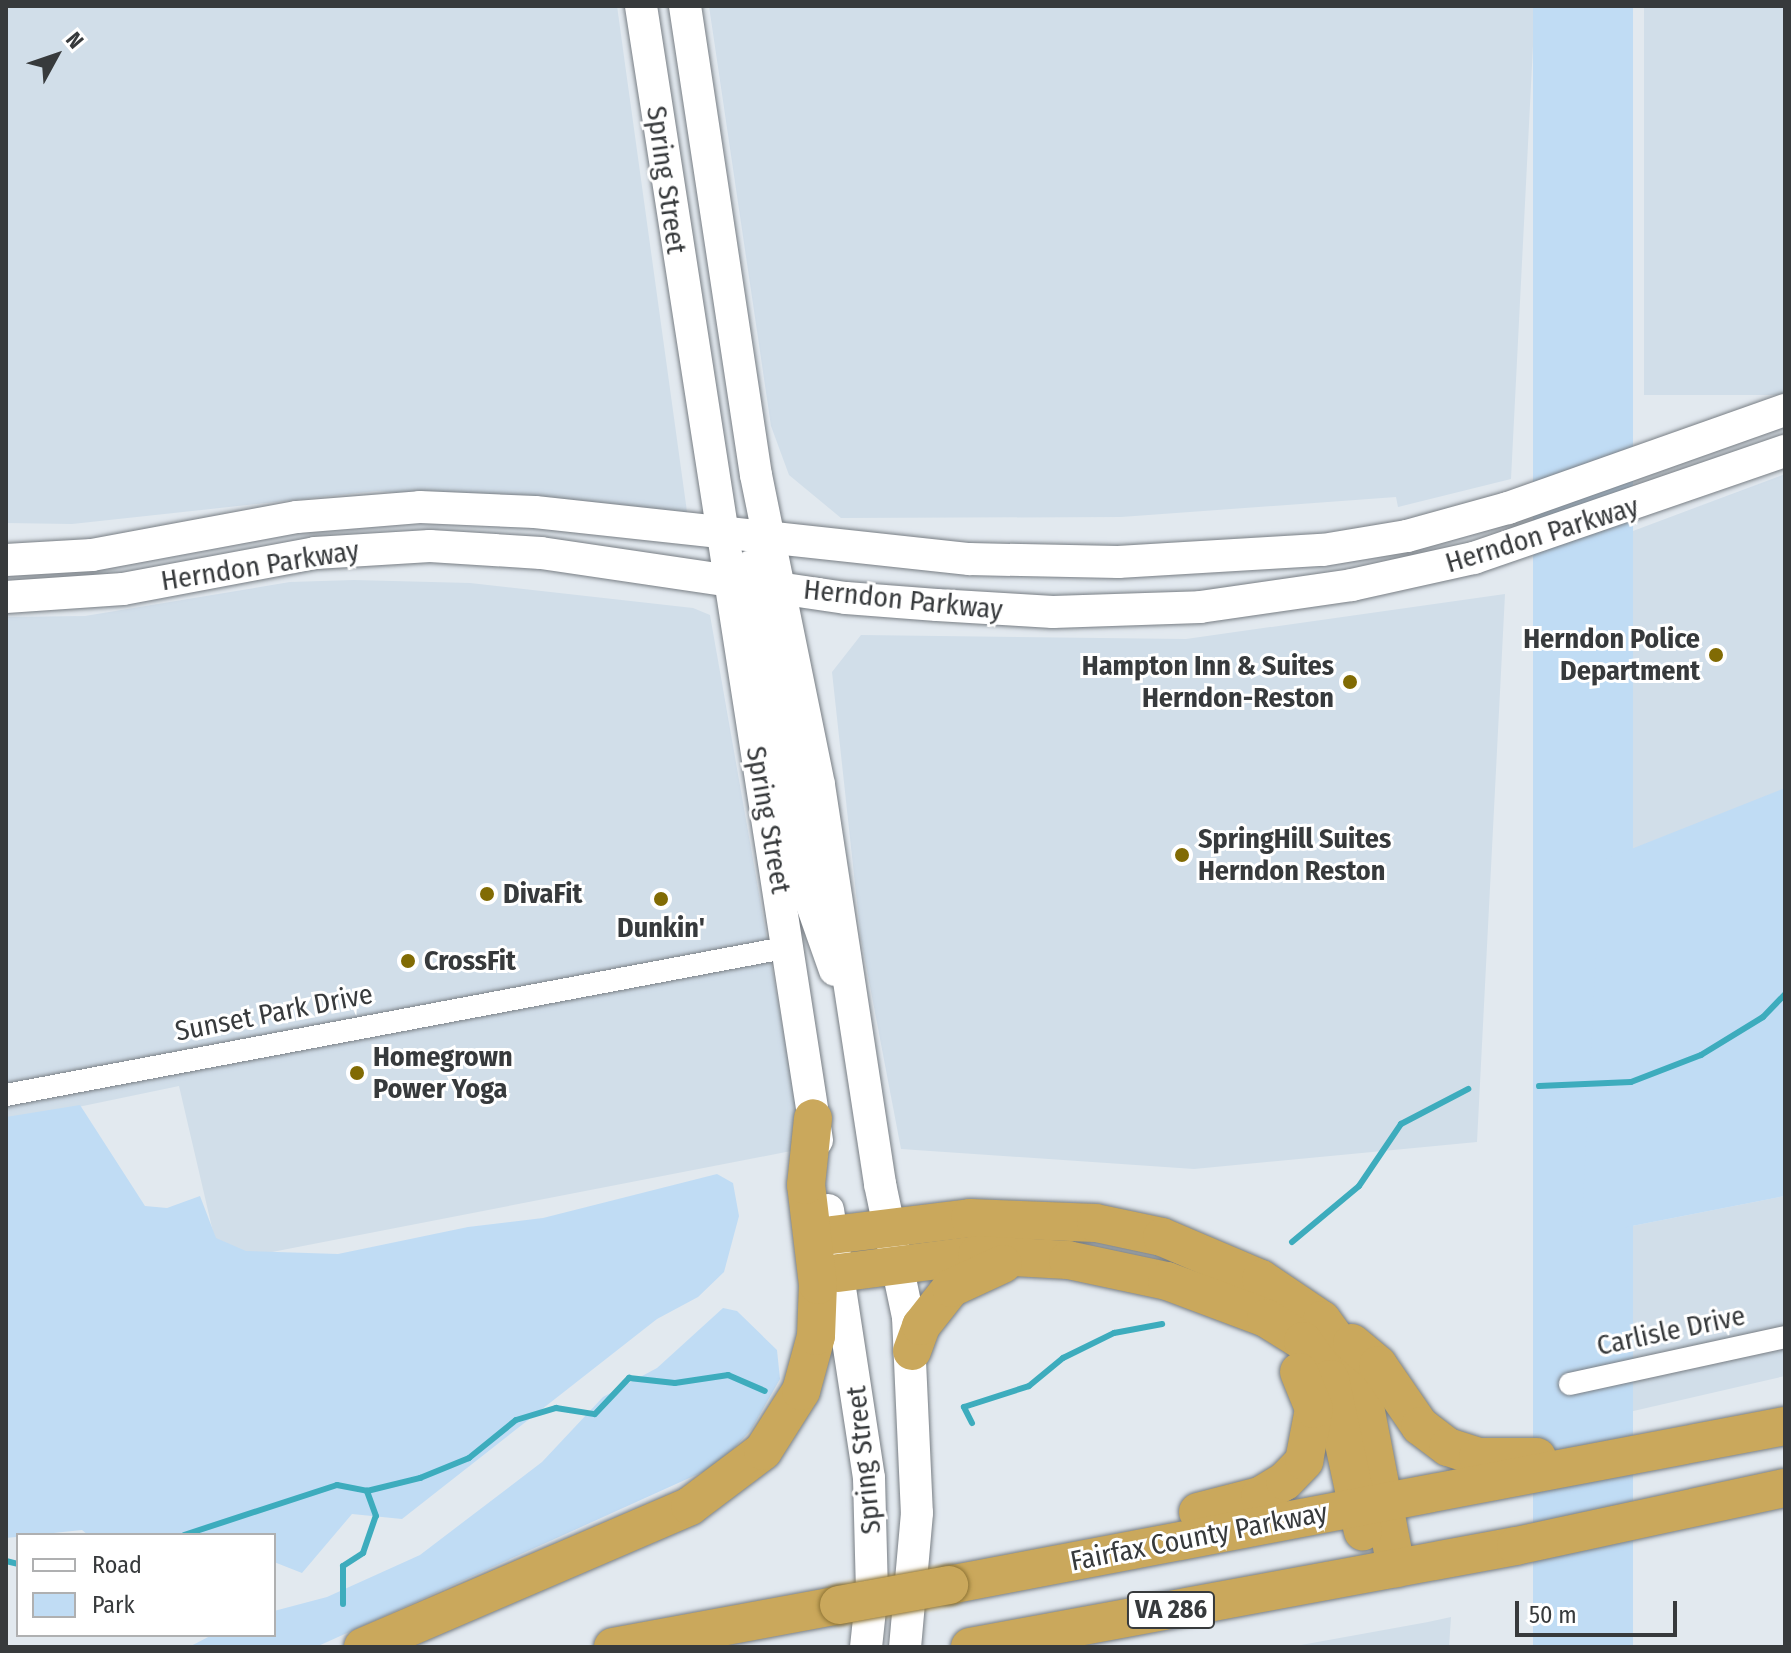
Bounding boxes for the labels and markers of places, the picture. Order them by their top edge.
place label: Herndon Police Department [1523,622,1700,688]
marker: Herndon Police Department [1707,646,1725,664]
place label: Hampton Inn & Suites Herndon-Reston [1082,649,1334,715]
marker: Hampton Inn & Suites Herndon-Reston [1341,673,1359,691]
place label: SpringHill Suites Herndon Reston [1198,822,1391,888]
marker: SpringHill Suites Herndon Reston [1173,846,1191,864]
place label: DivaFit [503,877,582,911]
marker: DivaFit [478,885,496,903]
marker: Dunkin' [652,890,670,908]
place label: Dunkin' [617,911,705,945]
place label: CrossFit [424,944,516,978]
marker: CrossFit [399,952,417,970]
place label: Homegrown Power Yoga [373,1040,513,1106]
marker: Homegrown Power Yoga [348,1064,366,1082]

